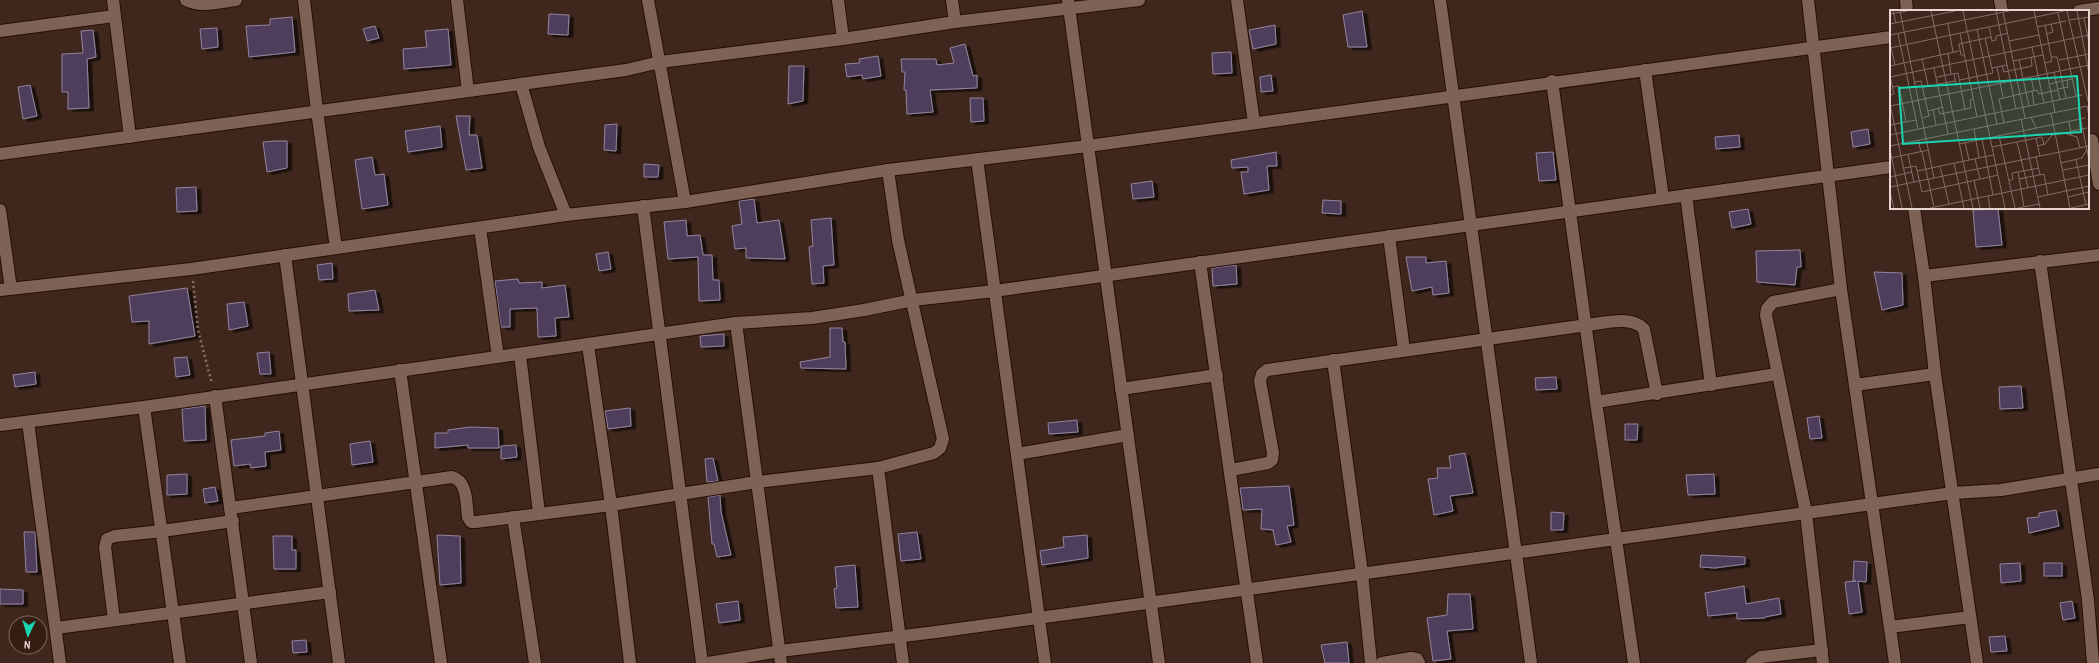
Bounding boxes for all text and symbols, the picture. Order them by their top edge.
inset map [1890,10,2089,209]
north arrow [8,615,48,655]
text: N [24,638,31,652]

